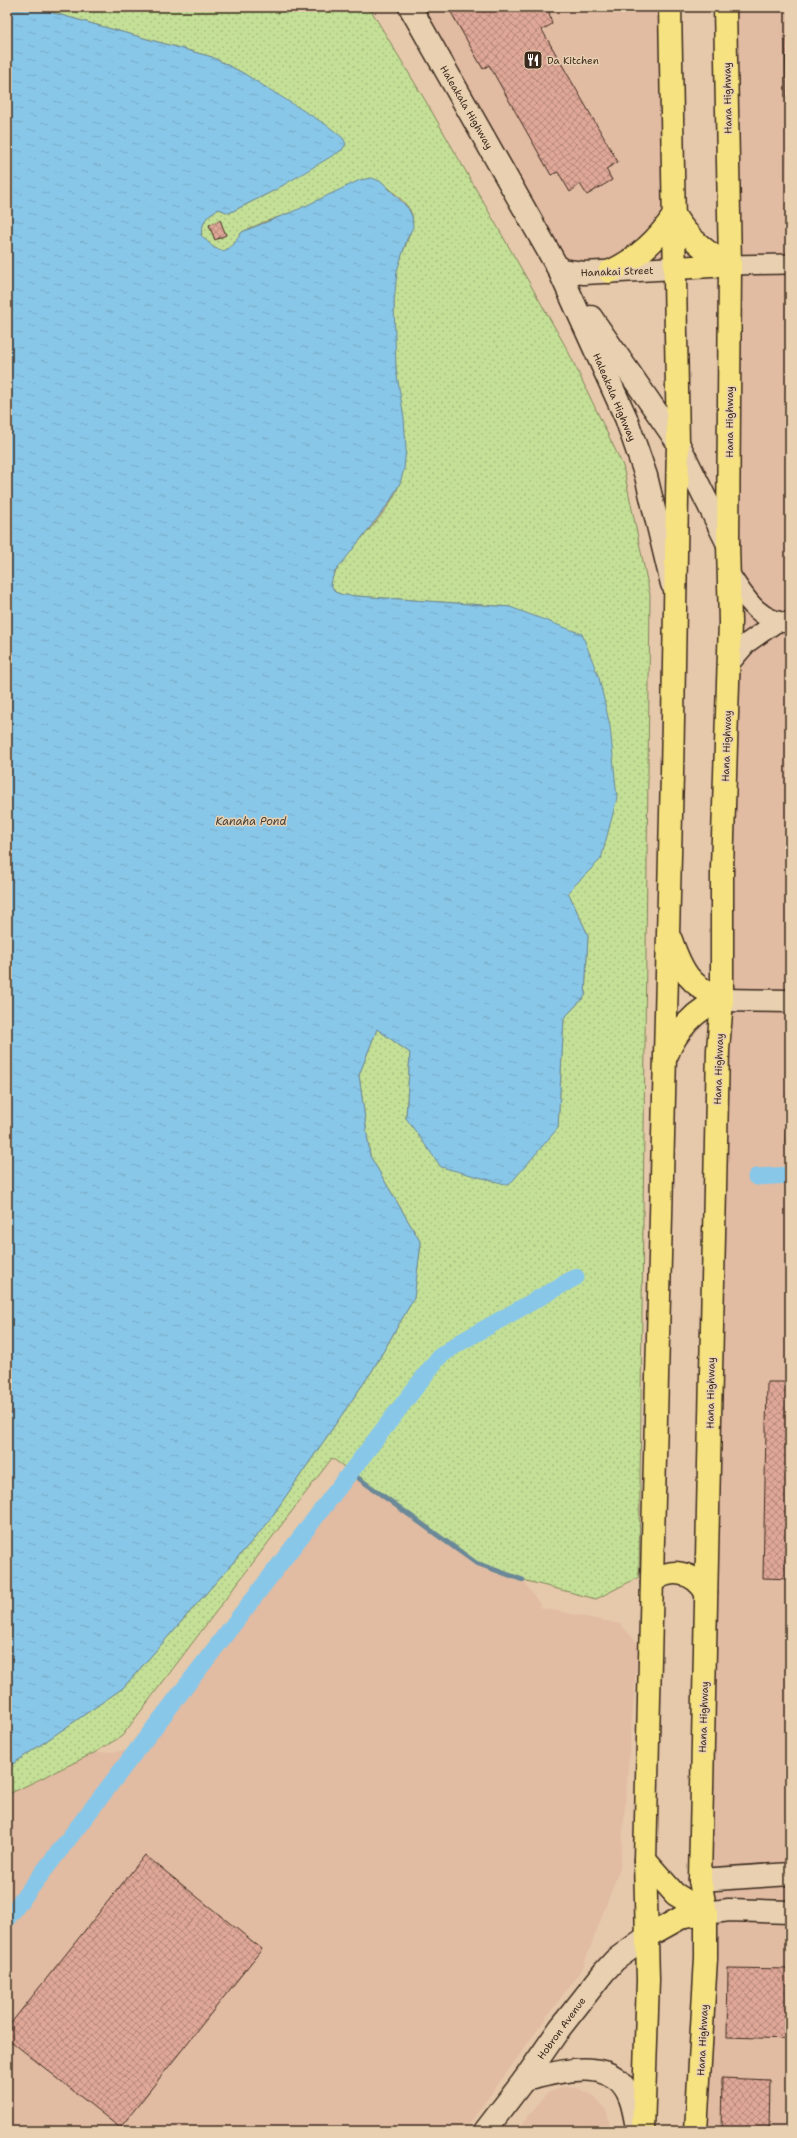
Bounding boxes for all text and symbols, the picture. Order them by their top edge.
restaurant icon: Da Kitchen [522,49,544,71]
place label: Da Kitchen [547,54,599,67]
street label: Hana Highway [720,62,735,134]
street label: Haleakala Highway [437,63,496,152]
street label: Hanakai Street [580,264,654,279]
street label: Haleakala Highway [590,351,639,444]
street label: Hana Highway [723,386,736,458]
street label: Hana Highway [719,710,734,782]
water label: Kanaha Pond [215,814,287,829]
street label: Hana Highway [711,1033,726,1105]
street label: Hana Highway [703,1357,718,1429]
street label: Hana Highway [696,1681,711,1753]
street label: Hobron Avenue [534,1994,589,2062]
street label: Hana Highway [694,2004,711,2076]

